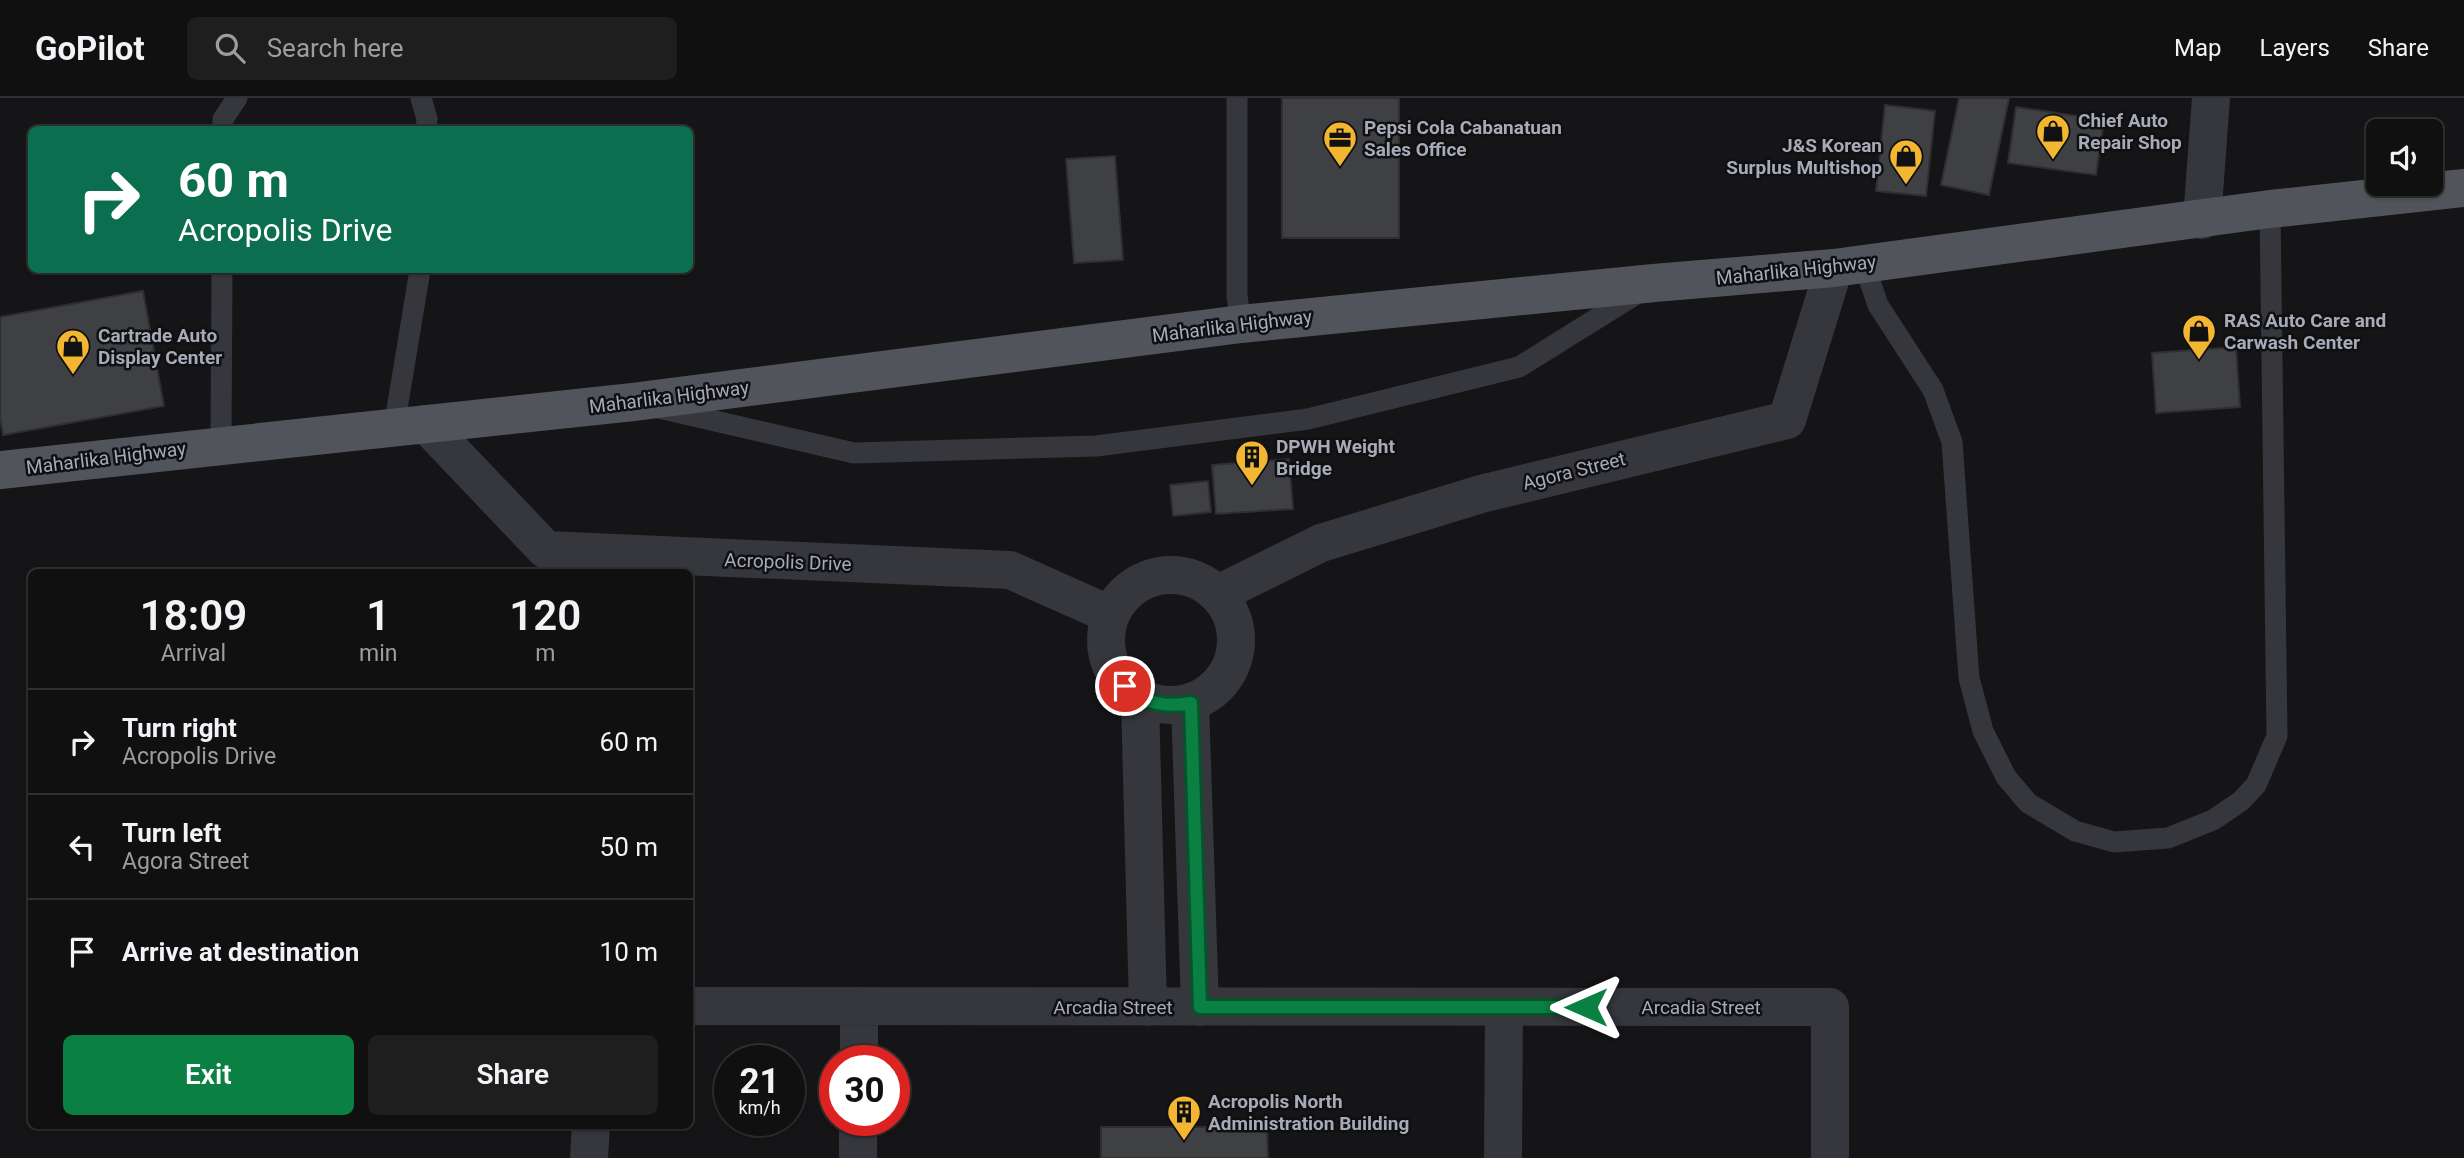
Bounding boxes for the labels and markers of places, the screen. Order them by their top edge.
place label: Chief Auto Repair Shop [2078,109,2182,154]
shop icon: Chief Auto Repair Shop [2034,112,2072,161]
place label: Pepsi Cola Cabanatuan Sales Office [1364,116,1562,161]
office icon: Pepsi Cola Cabanatuan Sales Office [1321,119,1359,168]
place label: J&S Korean Surplus Multishop [1726,134,1882,179]
shop icon: J&S Korean Surplus Multishop [1887,137,1925,186]
place label: RAS Auto Care and Carwash Center [2224,309,2386,354]
shop icon: RAS Auto Care and Carwash Center [2180,312,2218,361]
place label: Cartrade Auto Display Center [98,324,222,369]
shop icon: Cartrade Auto Display Center [54,327,92,376]
place label: DPWH Weight Bridge [1276,435,1395,480]
building icon: DPWH Weight Bridge [1233,438,1271,487]
pin [1095,656,1155,716]
place label: Acropolis North Administration Building [1208,1090,1409,1135]
building icon: Acropolis North Administration Building [1165,1093,1203,1142]

